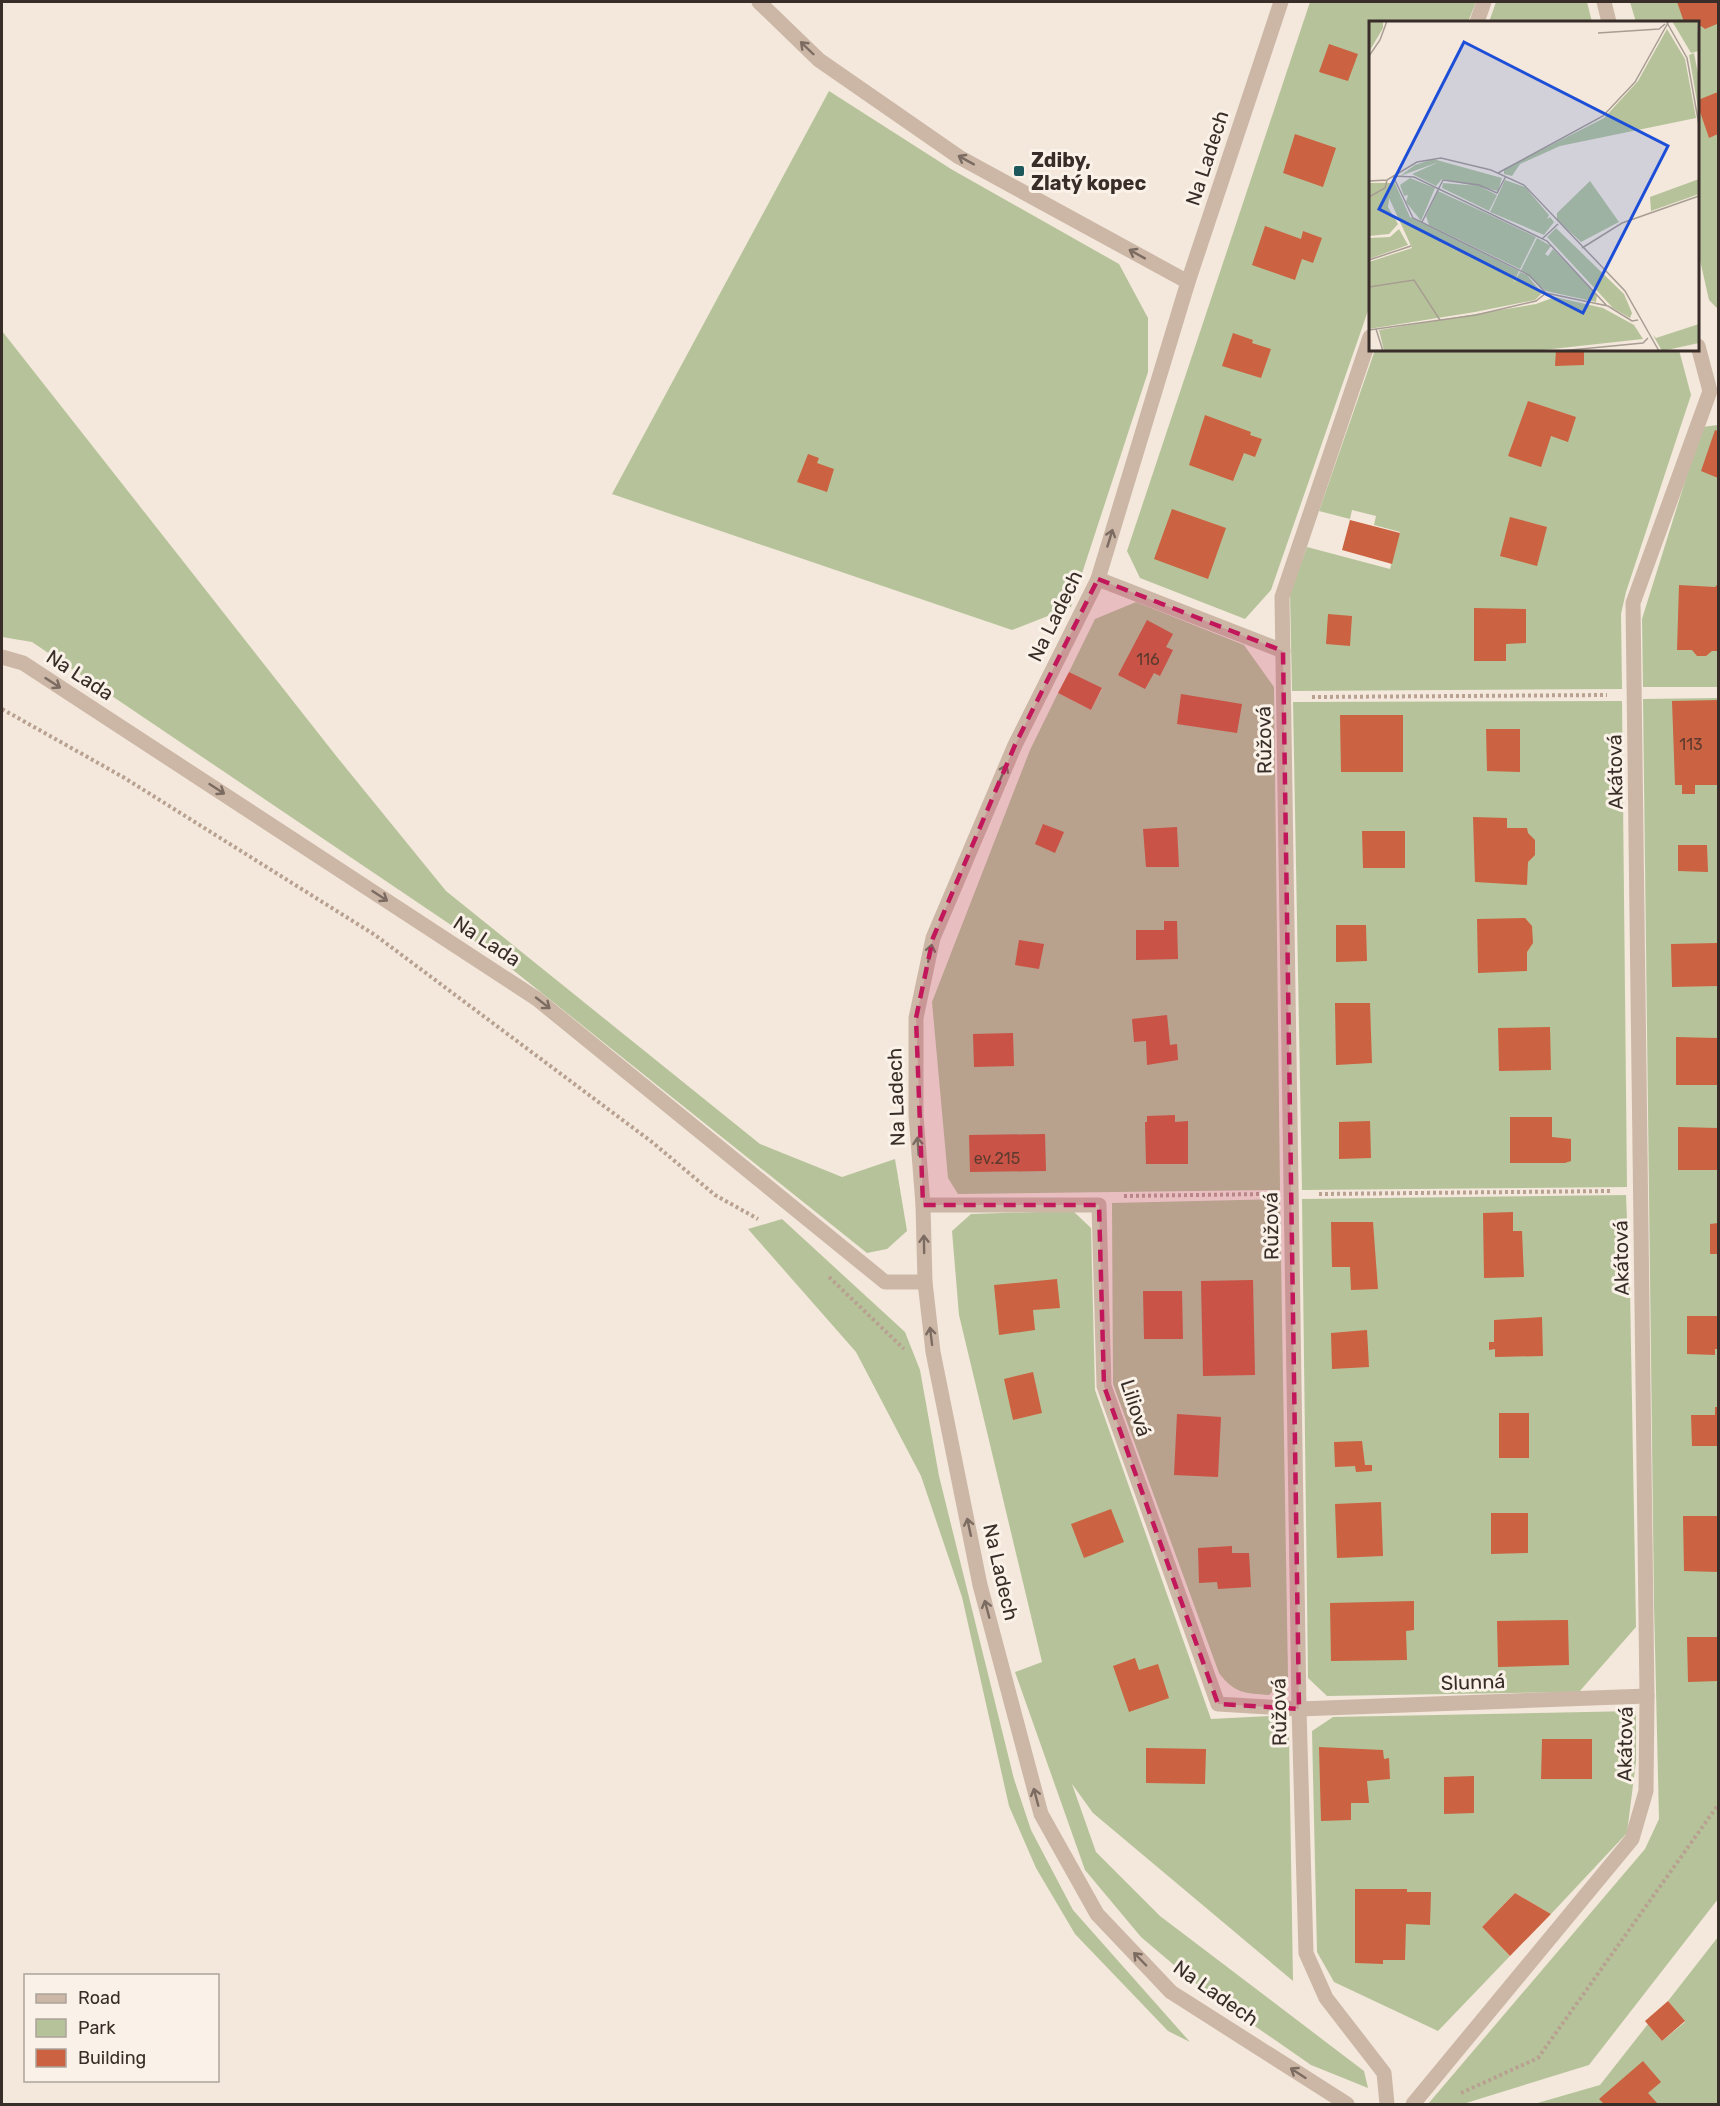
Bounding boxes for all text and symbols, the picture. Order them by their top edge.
inset map [1369,21,1699,351]
one-way arrow [799,41,814,56]
street label: Na Ladech [1180,107,1234,209]
place label: Zdiby, Zlatý kopec [1031,148,1146,195]
one-way arrow [958,154,975,166]
marker: Zdiby, Zlatý kopec [1012,164,1026,178]
one-way arrow [1129,248,1146,260]
one-way arrow [1105,529,1116,548]
street label: Na Ladech [1023,566,1087,666]
street label: Na Lada [42,644,118,706]
house number: 116 [1136,650,1160,669]
one-way arrow [45,676,62,689]
street label: Růžová [1251,706,1277,774]
street label: Akátová [1602,734,1628,810]
house number: 113 [1679,735,1703,754]
one-way arrow [998,764,1009,782]
one-way arrow [208,783,224,795]
one-way arrow [371,890,388,902]
street label: Na Lada [449,910,525,972]
one-way arrow [924,944,936,963]
one-way arrow [534,997,550,1010]
street label: Na Ladech [882,1047,910,1147]
one-way arrow [913,1137,924,1157]
house number: ev.215 [974,1149,1020,1168]
street label: Růžová [1258,1192,1284,1260]
street label: Akátová [1608,1220,1634,1296]
one-way arrow [918,1234,930,1254]
one-way arrow [925,1327,936,1347]
street label: Liliová [1116,1376,1156,1440]
one-way arrow [963,1518,974,1538]
street label: Na Ladech [978,1521,1024,1623]
one-way arrow [980,1599,992,1618]
street label: Slunná [1440,1669,1506,1695]
street label: Růžová [1266,1678,1292,1746]
street label: Akátová [1612,1706,1638,1782]
one-way arrow [1030,1788,1041,1807]
one-way arrow [1133,1952,1148,1967]
street label: Na Ladech [1169,1955,1263,2031]
legend [24,1974,219,2082]
text: Road [78,1987,121,2009]
text: Park [78,2017,116,2039]
text: Building [78,2047,146,2069]
one-way arrow [1290,2067,1306,2079]

